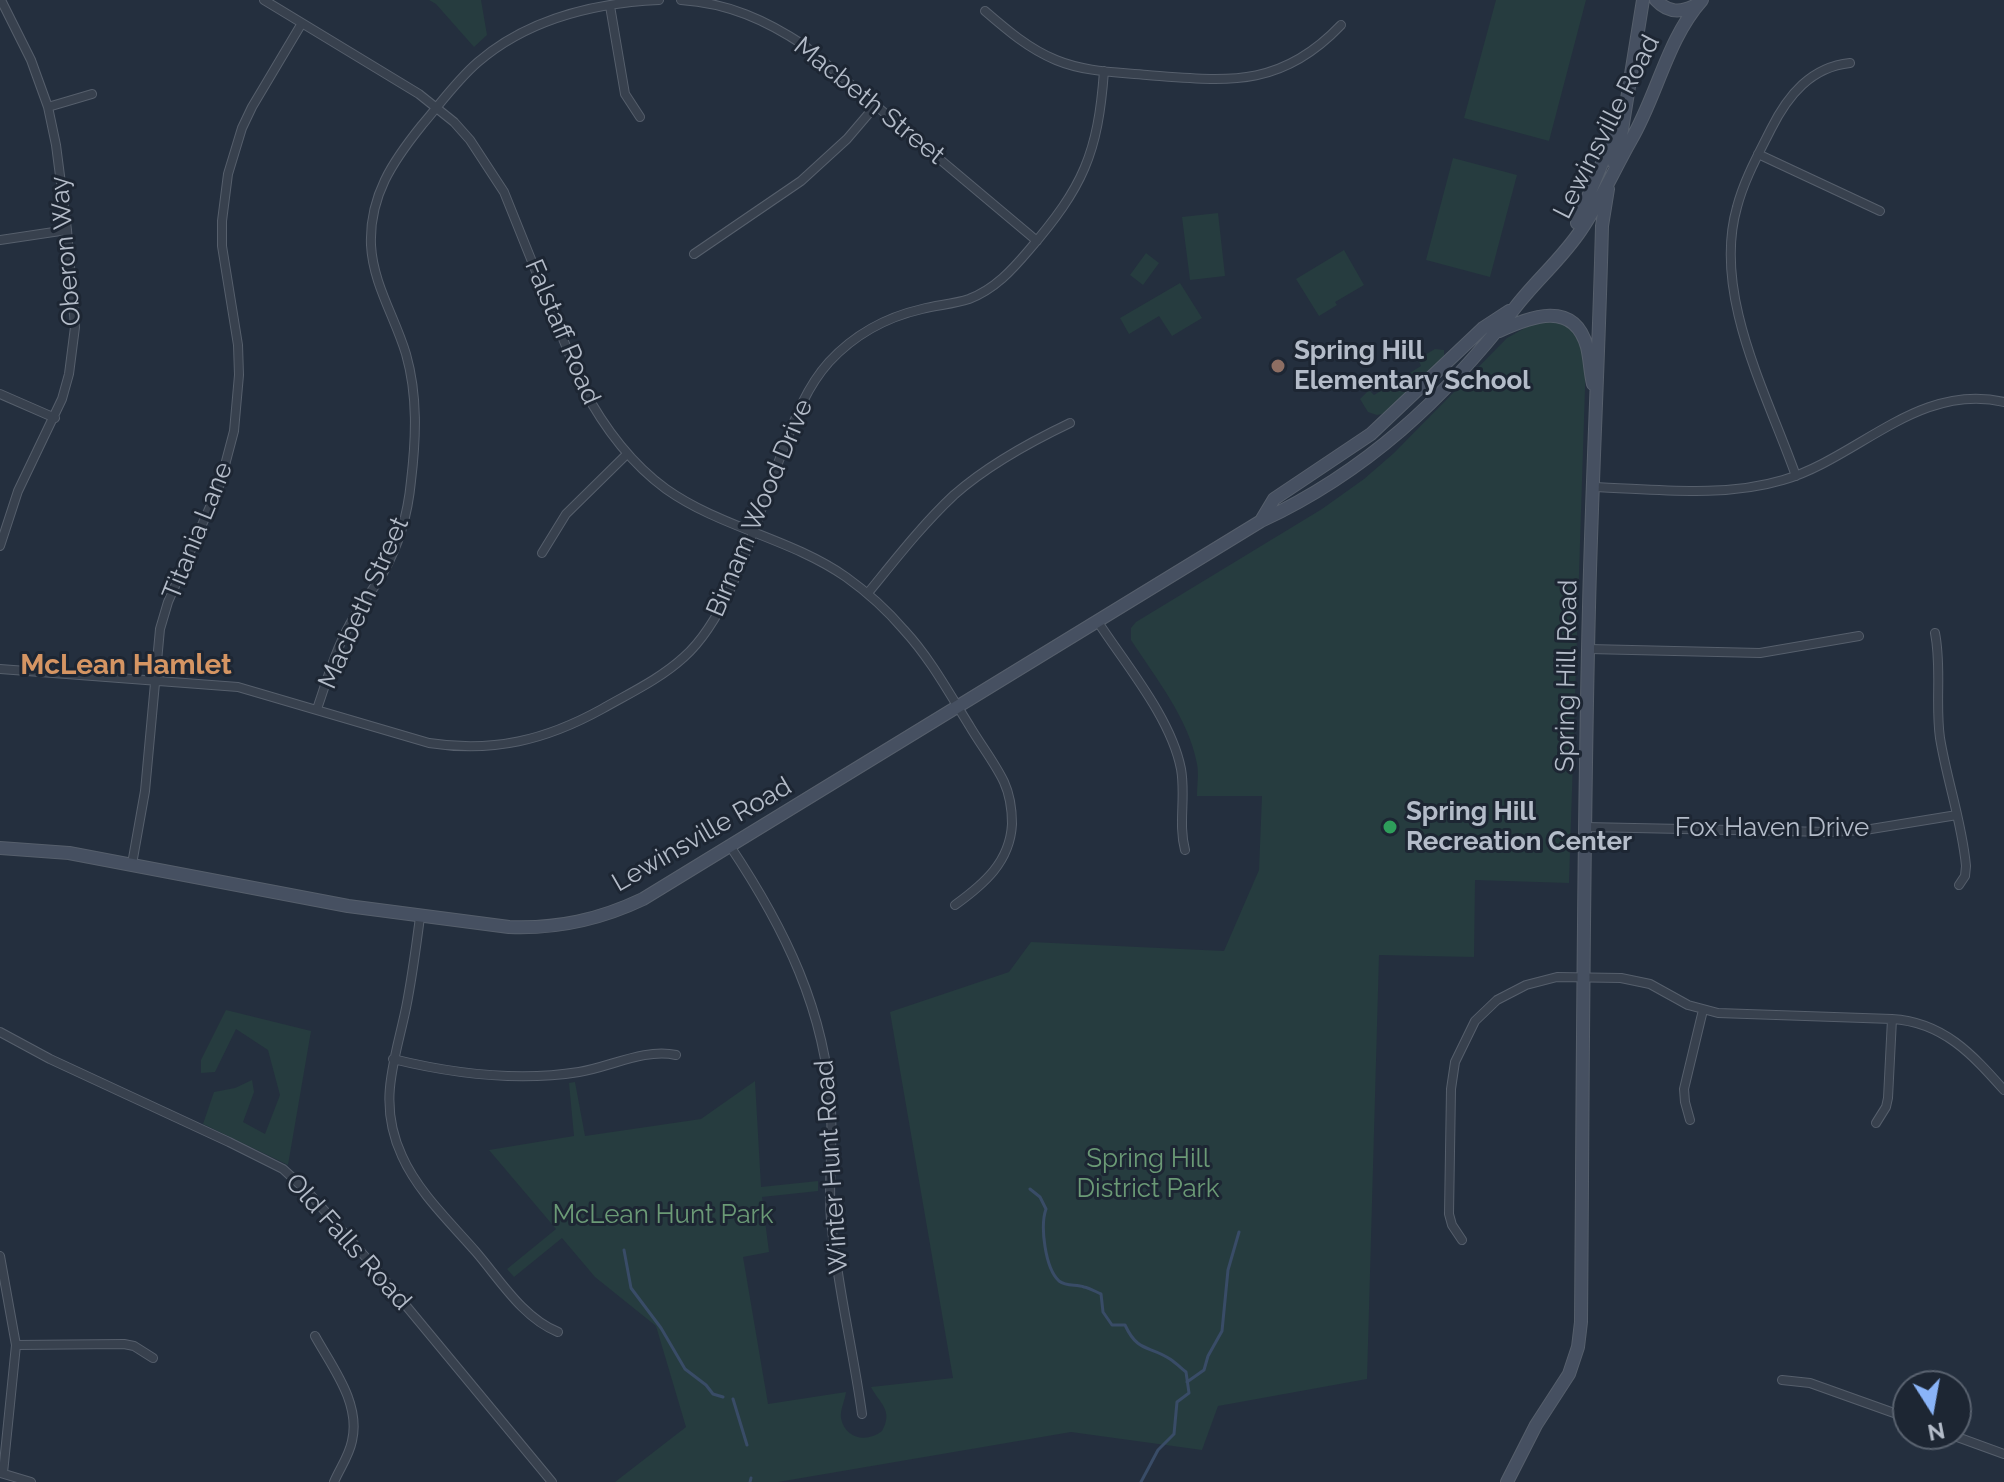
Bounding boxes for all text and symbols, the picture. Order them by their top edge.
street label: Lewinsville Road [1547,30,1667,224]
street label: Macbeth Street [787,31,951,171]
street label: Oberon Way [44,175,88,327]
street label: Falstaff Road [517,255,607,409]
place label: Spring Hill Elementary School [1294,335,1530,396]
marker: Spring Hill Elementary School [1269,357,1287,375]
street label: Birnam Wood Drive [700,395,820,621]
street label: Titania Lane [156,458,240,604]
street label: Macbeth Street [312,512,416,694]
street label: Spring Hill Road [1550,580,1584,772]
district label: McLean Hamlet [20,649,232,683]
street label: Lewinsville Road [607,771,797,899]
place label: Spring Hill Recreation Center [1406,796,1632,858]
street label: Fox Haven Drive [1675,812,1869,844]
marker: Spring Hill Recreation Center [1381,818,1399,836]
street label: Winter Hunt Road [809,1059,855,1275]
park label: Spring Hill District Park [1076,1143,1220,1204]
street label: Old Falls Road [279,1167,417,1317]
park label: McLean Hunt Park [552,1199,774,1231]
north arrow [1892,1370,1972,1450]
text: N [1925,1417,1947,1446]

